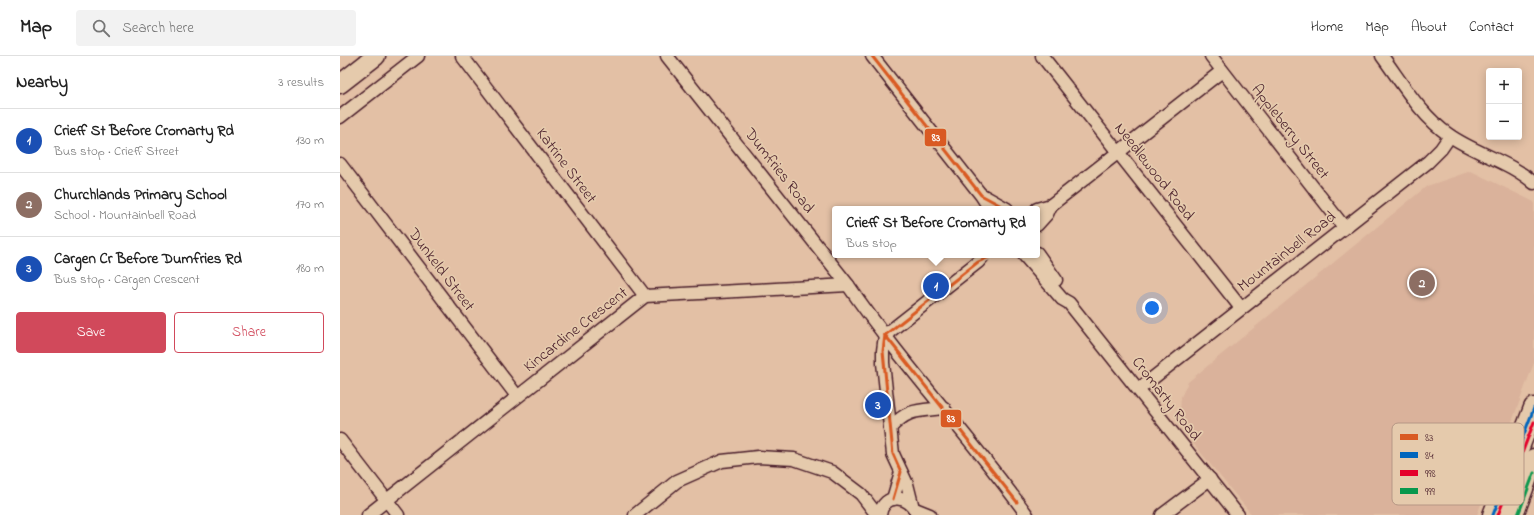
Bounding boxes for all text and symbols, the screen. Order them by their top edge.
search box [76,10,356,46]
text: Map [20,14,52,41]
icon: search [90,17,112,39]
text: Search here [122,17,194,39]
text: Home [1311,17,1343,38]
text: Map [1365,17,1389,38]
text: About [1411,17,1447,38]
text: Contact [1469,17,1514,38]
map controls [1486,68,1522,140]
button: + [1486,68,1522,104]
text: Nearby [16,70,68,95]
text: 3 results [278,73,324,92]
street label: Appleberry Street [1245,79,1335,185]
button: − [1486,104,1522,140]
street label: Needlewood Road [1108,118,1200,226]
text: Crieff St Before Cromarty Rd [54,120,234,142]
street label: Katrine Street [530,123,603,209]
street label: Dumfries Road [737,123,820,219]
line badge: 83 [924,128,947,147]
text: 83 [931,130,941,146]
text: 1 [27,131,31,150]
text: 130 m [296,131,324,150]
text: Bus stop · Crieff Street [54,142,179,161]
text: Churchlands Primary School [54,184,227,206]
text: 2 [26,195,32,214]
text: 170 m [296,195,324,214]
text: School · Mountainbell Road [54,206,196,225]
popup [832,206,1040,258]
street label: Mountainbell Road [1232,206,1342,298]
text: Crieff St Before Cromarty Rd [846,212,1026,234]
street label: Dunkeld Street [401,222,481,317]
text: Bus stop [846,234,897,253]
text: Cargen Cr Before Dumfries Rd [54,248,242,270]
text: 3 [26,259,32,278]
text: 180 m [296,259,324,278]
pin: 2 [1409,268,1435,298]
text: Bus stop · Cargen Crescent [54,270,200,289]
pin: 1 [923,271,949,301]
street label: Kincardine Crescent [519,281,634,378]
your location [1142,298,1162,318]
button: Save [16,312,166,353]
button: Share [174,312,324,353]
street label: Cromarty Road [1125,352,1207,446]
pin: 3 [865,390,891,420]
line badge: 83 [940,409,962,428]
text: 83 [946,411,956,427]
legend [1392,423,1524,505]
text: 83 [1425,430,1434,446]
text: 84 [1425,448,1434,464]
text: 998 [1425,466,1436,482]
text: 999 [1425,484,1436,500]

